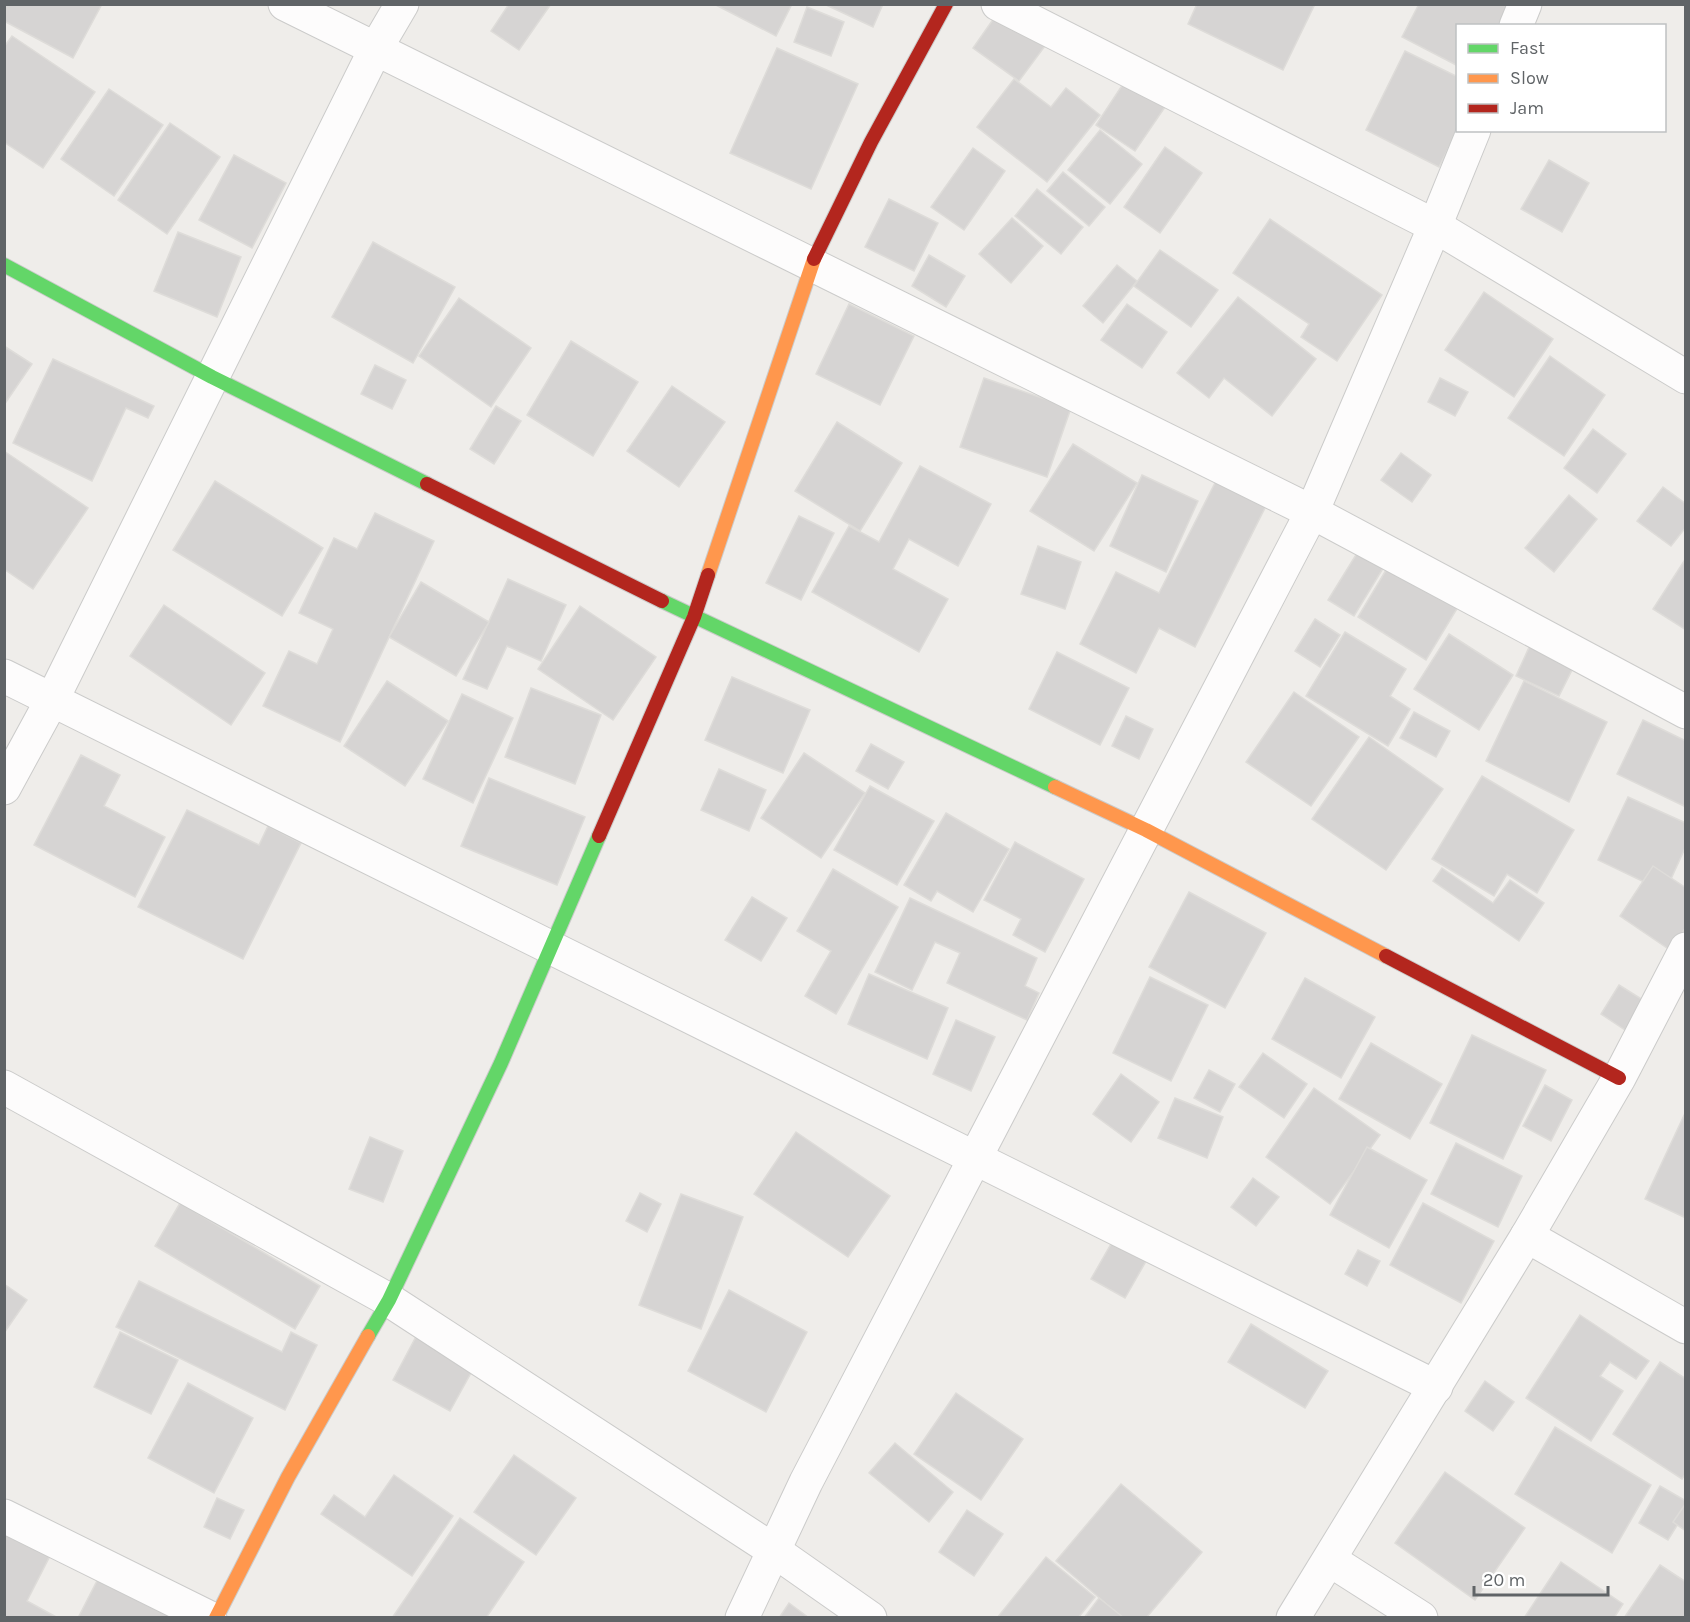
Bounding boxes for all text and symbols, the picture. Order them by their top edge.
legend [1456,24,1666,132]
text: Fast [1510,37,1545,59]
text: Slow [1510,67,1549,89]
text: Jam [1510,97,1544,119]
scale bar [1474,1559,1608,1597]
text: 20 m [1483,1569,1525,1591]

